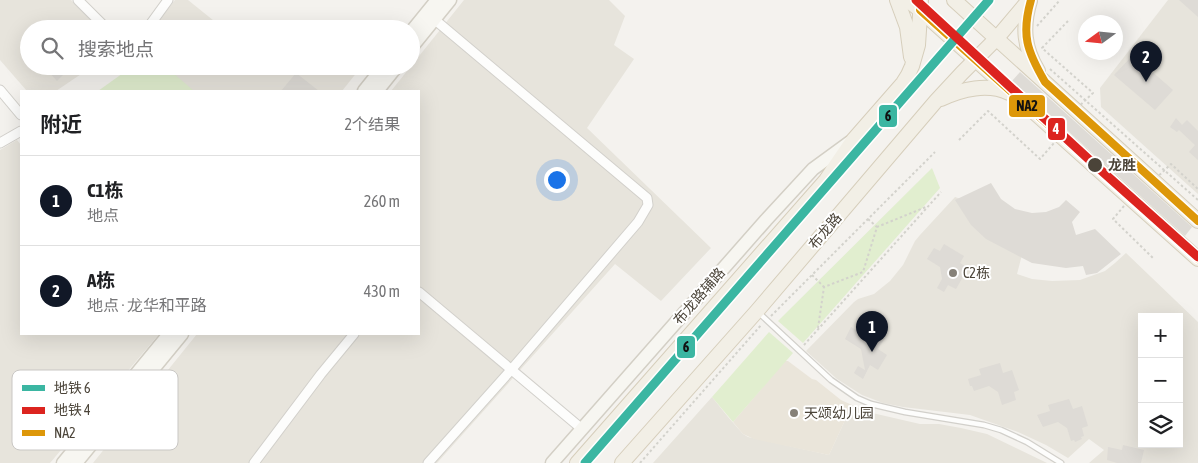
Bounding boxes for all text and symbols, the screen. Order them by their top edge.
north arrow [1078,15,1123,60]
search box [20,20,420,75]
icon: search [38,34,66,62]
text: 搜索地点 [78,38,154,60]
pin: 2 [1130,41,1162,82]
line badge: NA2 [1008,94,1046,118]
text: NA2 [1016,98,1038,114]
line badge: 6 [878,104,898,128]
text: 6 [885,108,892,124]
text: 附近 [40,112,82,136]
text: 2个结果 [344,115,400,133]
line badge: 4 [1047,117,1066,141]
text: 4 [1052,121,1060,137]
marker: 龙胜 [1086,156,1104,174]
place label: 龙胜 [1108,157,1136,173]
your location [544,167,570,193]
text: C1栋 [87,179,123,201]
text: 1 [52,192,60,210]
text: 260 m [364,192,400,210]
text: 地点 [87,206,119,224]
street label: 布龙路 [805,210,845,252]
street label: 布龙路辅路 [670,264,728,328]
place label: C2栋 [963,265,990,281]
marker: C2栋 [947,267,959,279]
text: A栋 [87,269,115,291]
text: 2 [52,282,60,300]
text: 430 m [364,282,400,300]
text: 地点 · 龙华和平路 [87,296,207,314]
pin: 1 [856,311,888,352]
map controls [1138,313,1183,448]
button: + [1138,313,1183,358]
line badge: 6 [676,335,696,359]
text: 6 [683,339,690,355]
button: − [1138,358,1183,403]
legend [12,370,178,450]
text: 地铁 6 [54,380,91,396]
text: 地铁 4 [54,402,91,418]
button: layers [1138,403,1183,448]
place label: 天颂幼儿园 [804,405,874,421]
marker: 天颂幼儿园 [788,407,800,419]
text: NA2 [54,425,76,441]

